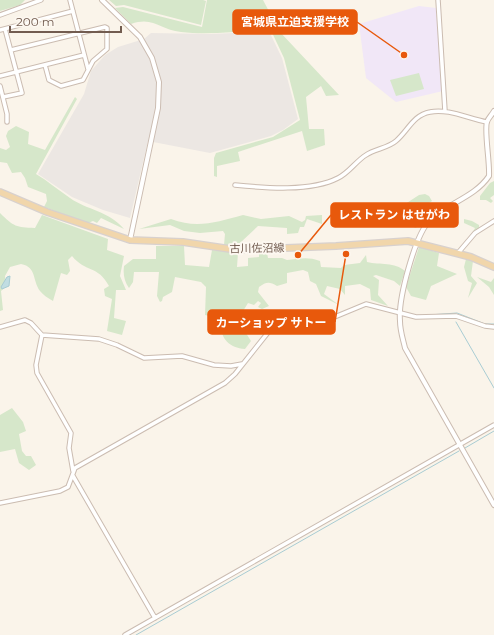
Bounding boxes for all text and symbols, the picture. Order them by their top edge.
scale bar [10,8,121,34]
callout: 宮城県立迫支援学校 [233,10,357,34]
text: 200 m [16,14,55,29]
text: 宮城県立迫支援学校 [241,14,349,29]
callout: レストラン はせがわ [331,203,458,227]
text: レストラン はせがわ [338,207,450,222]
street label: 古川佐沼線 [229,241,285,255]
callout: カーショップ サトー [208,310,335,334]
text: カーショップ サトー [215,315,327,330]

